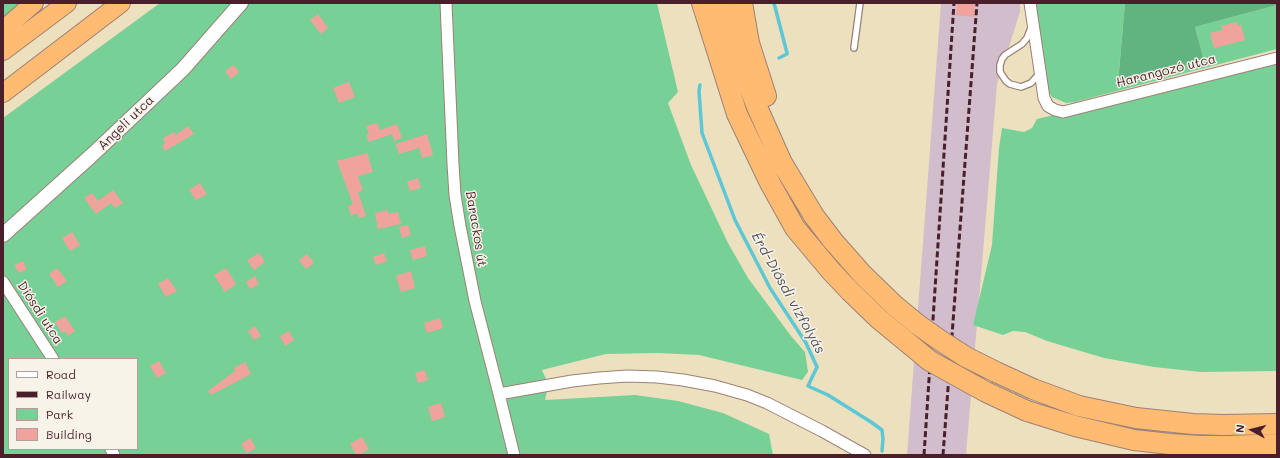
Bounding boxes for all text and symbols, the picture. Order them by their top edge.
street label: Harangozó utca [1115,51,1217,91]
street label: Angeli utca [95,92,157,154]
street label: Barackos út [462,190,490,268]
water label: Érd-Diósdi vízfolyás [748,229,828,357]
street label: Diósdi utca [14,279,66,347]
legend [8,358,138,450]
text: Road [46,366,76,382]
text: Railway [46,386,91,402]
text: Park [46,406,73,422]
north arrow [1232,410,1272,450]
text: N [1232,423,1248,434]
text: Building [46,426,92,442]

